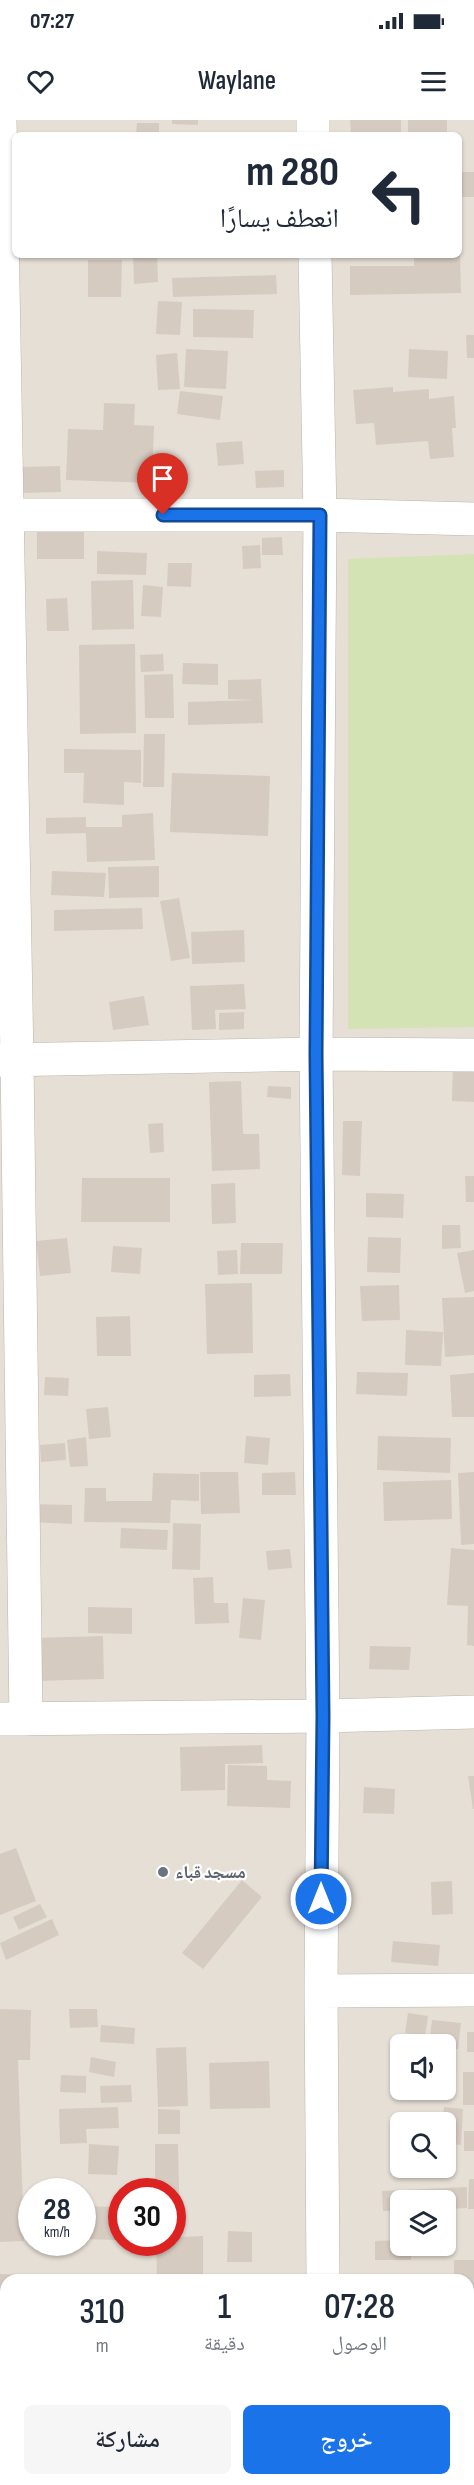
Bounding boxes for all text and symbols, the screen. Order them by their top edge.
text: 07:27 [30,8,74,35]
icon: heart [24,65,57,98]
text: Waylane [198,65,276,97]
icon: menu [417,65,450,98]
text: 280 m [246,147,339,198]
icon: left [360,156,438,234]
text: انعطف يسارًا [220,203,339,235]
pin [137,453,188,515]
icon: arrive [146,462,179,495]
place label: مسجد قباء [175,1862,246,1883]
marker: مسجد قباء [156,1865,170,1879]
position arrow [289,1867,353,1931]
map controls [390,2034,456,2256]
button: sound [390,2034,456,2100]
button: search [390,2112,456,2178]
speed limit sign: 30 [108,2178,186,2256]
button: layers [390,2190,456,2256]
text: 28 [43,2192,71,2228]
text: km/h [44,2223,70,2242]
text: 1 [218,2286,231,2329]
text: 07:28 [324,2286,395,2329]
text: 310 [79,2291,125,2334]
text: دقيقة [204,2332,245,2356]
text: الوصول [332,2332,387,2356]
text: m [96,2334,108,2358]
button: مشاركة [24,2405,231,2474]
button: خروج [243,2405,450,2474]

